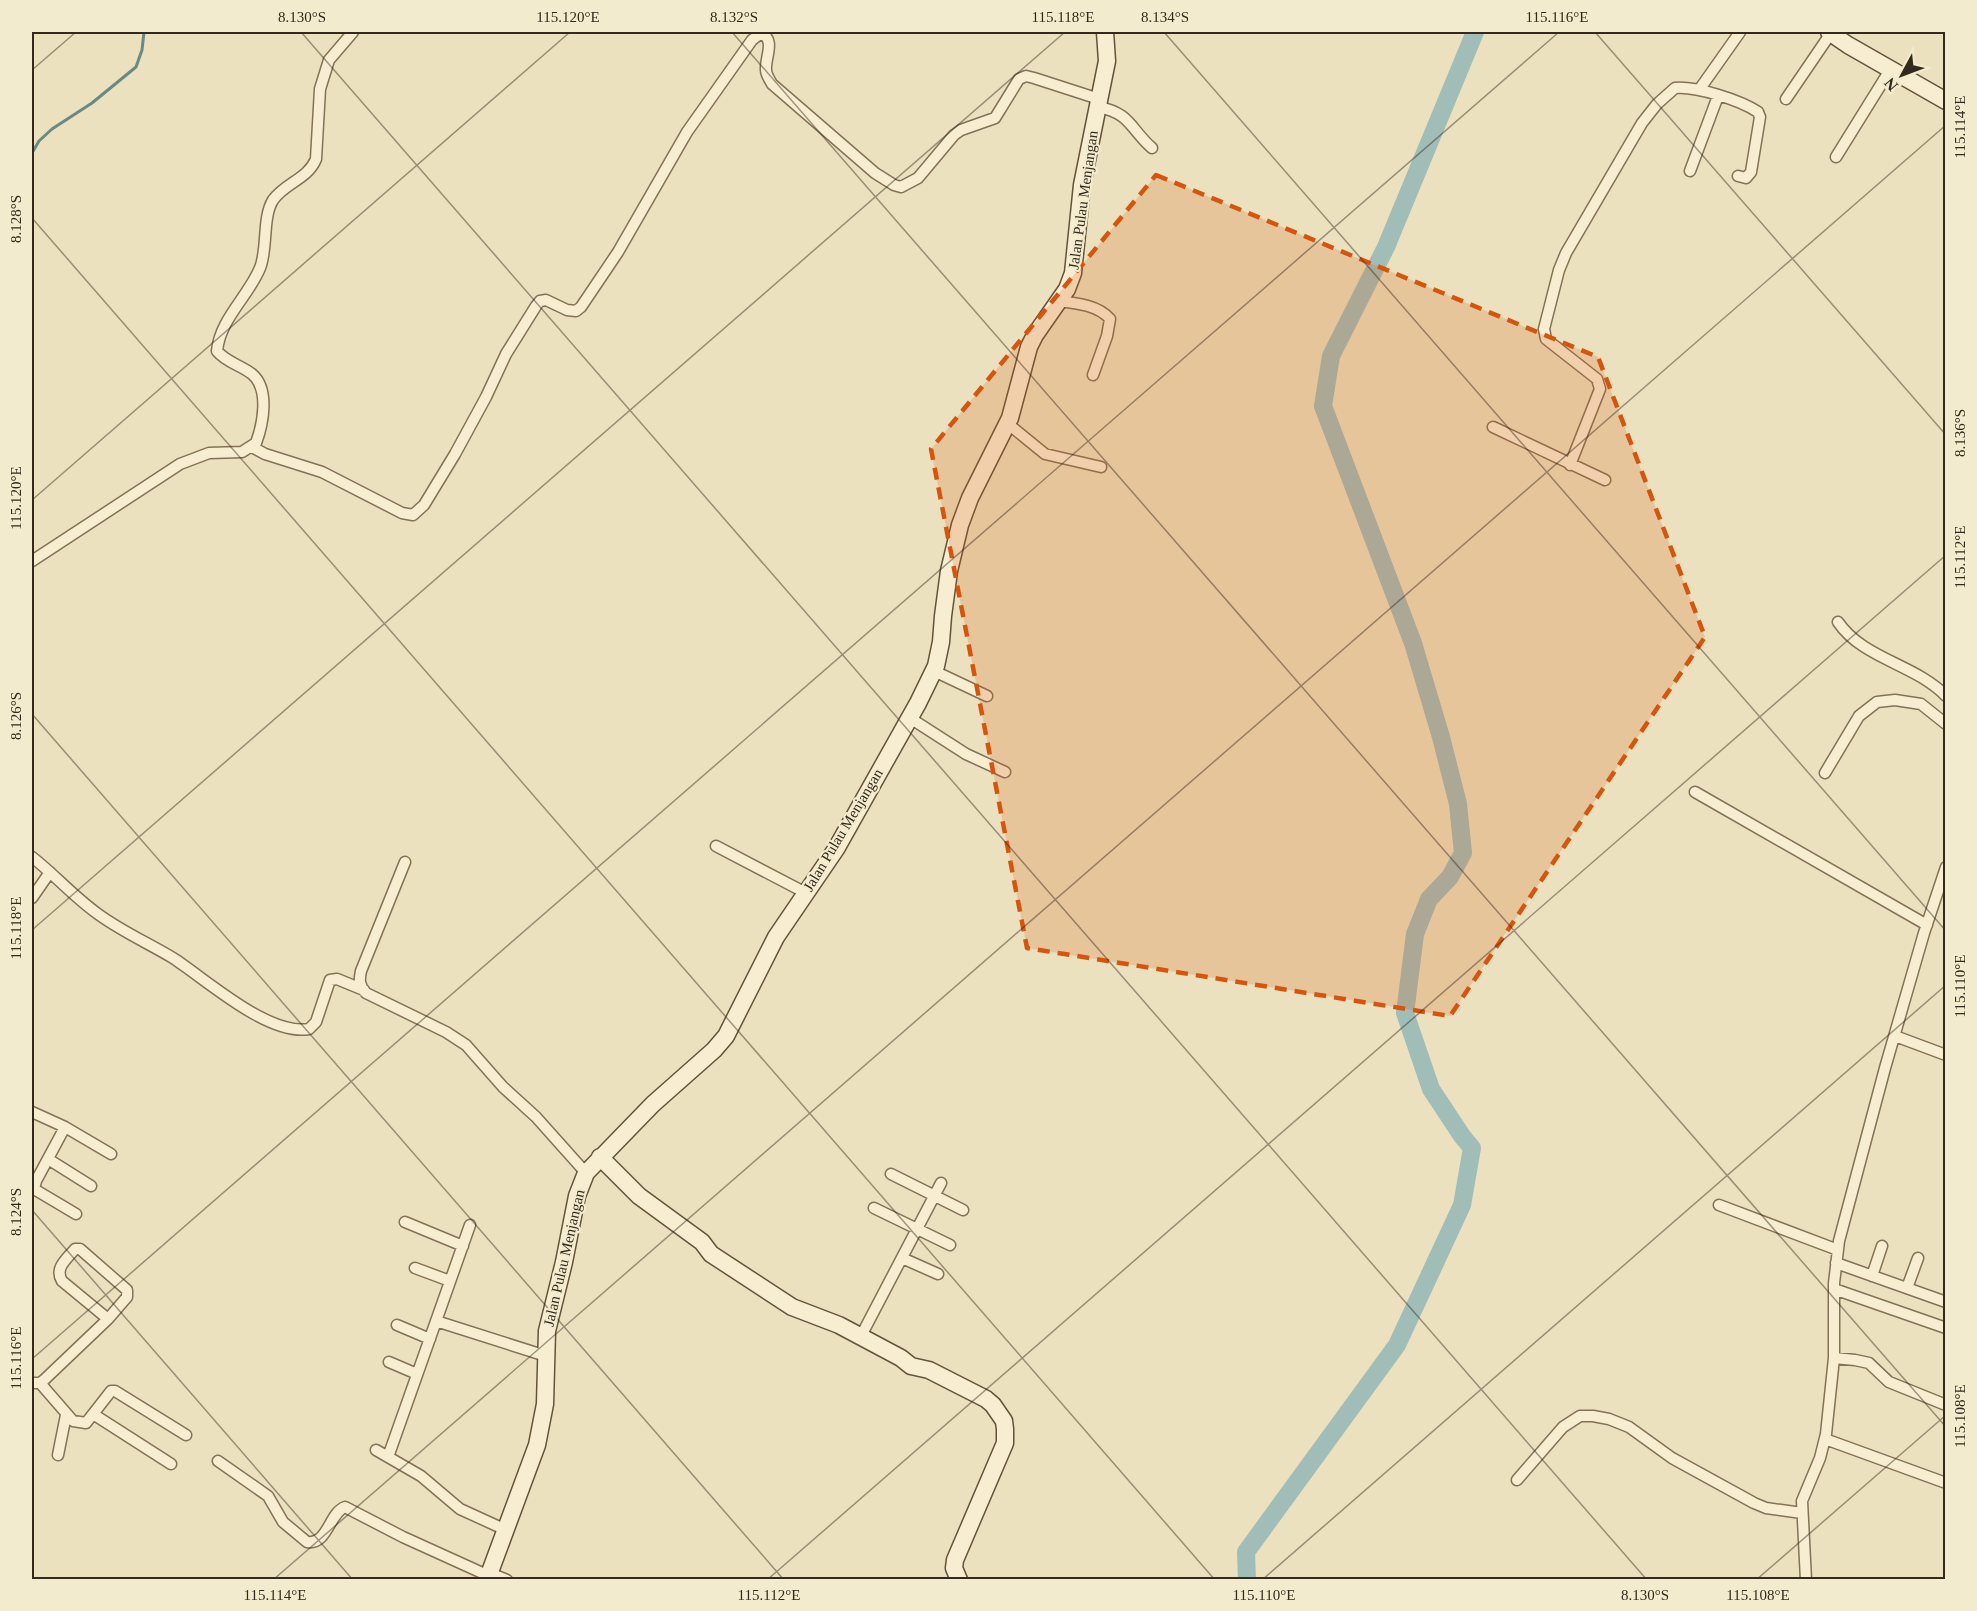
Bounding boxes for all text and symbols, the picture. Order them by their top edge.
text: 8.130°S [278,9,326,25]
text: 115.120°E [536,9,600,25]
text: 8.132°S [710,9,758,25]
text: 115.118°E [1032,9,1094,25]
text: 8.134°S [1141,9,1189,25]
text: 115.116°E [1526,9,1588,25]
north arrow [1872,45,1932,105]
text: N [1881,74,1901,94]
text: 115.114°E [1952,96,1968,158]
street label: Jalan Pulau Menjangan [1065,129,1101,270]
text: 8.128°S [8,195,24,243]
text: 8.136°S [1952,409,1968,457]
text: 115.120°E [8,466,24,530]
text: 115.112°E [1952,526,1968,588]
text: 8.126°S [8,692,24,740]
street label: Jalan Pulau Menjangan [800,765,886,894]
text: 115.118°E [8,897,24,959]
text: 115.110°E [1952,955,1968,1017]
text: 8.124°S [8,1188,24,1236]
street label: Jalan Pulau Menjangan [540,1188,588,1328]
text: 115.116°E [8,1327,24,1389]
text: 115.108°E [1952,1384,1968,1448]
text: 115.114°E [244,1587,306,1603]
text: 115.112°E [738,1587,800,1603]
text: 115.110°E [1233,1587,1295,1603]
text: 8.130°S [1621,1587,1669,1603]
text: 115.108°E [1726,1587,1790,1603]

